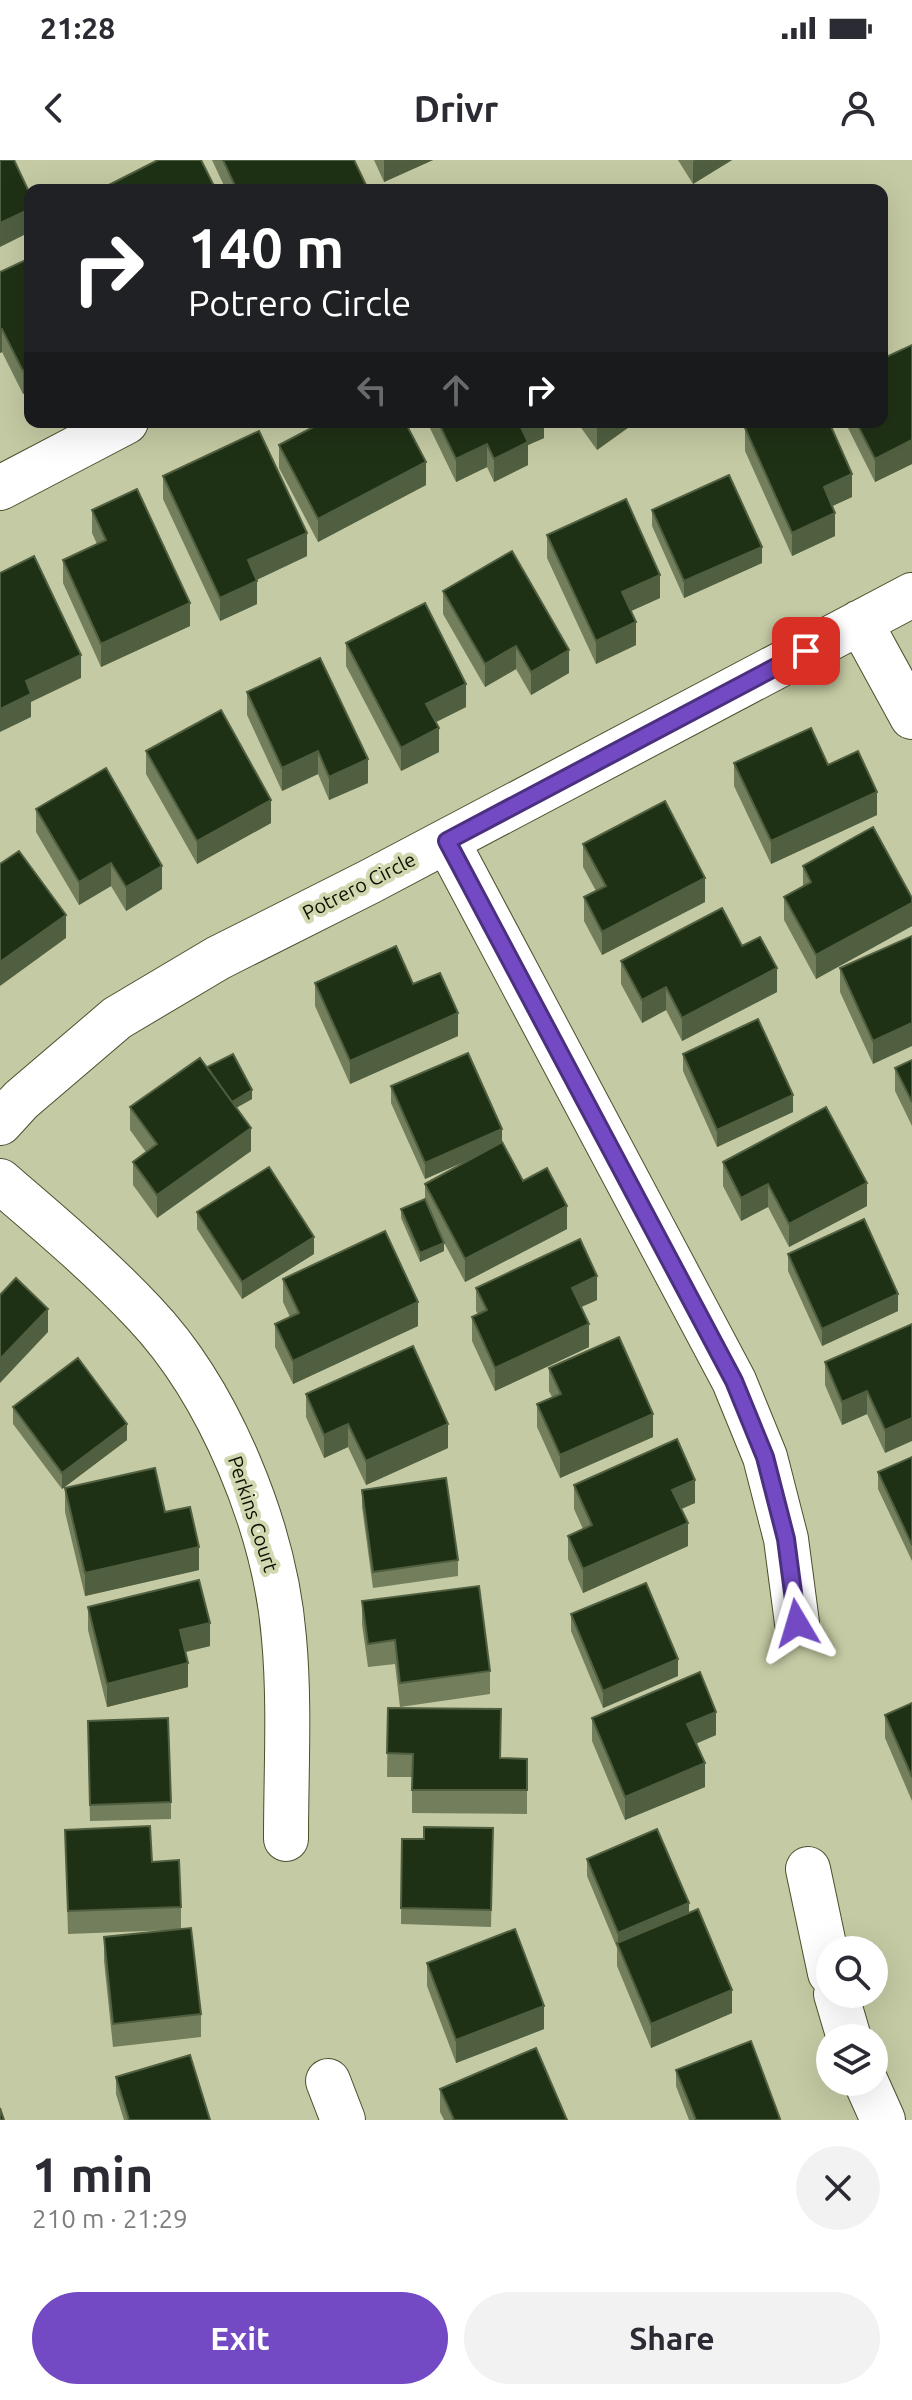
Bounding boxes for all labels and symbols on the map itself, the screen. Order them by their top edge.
pin [772,617,840,685]
street label: Potrero Circle [298,847,419,924]
street label: Perkins Court [224,1453,283,1575]
position arrow [755,1581,839,1665]

